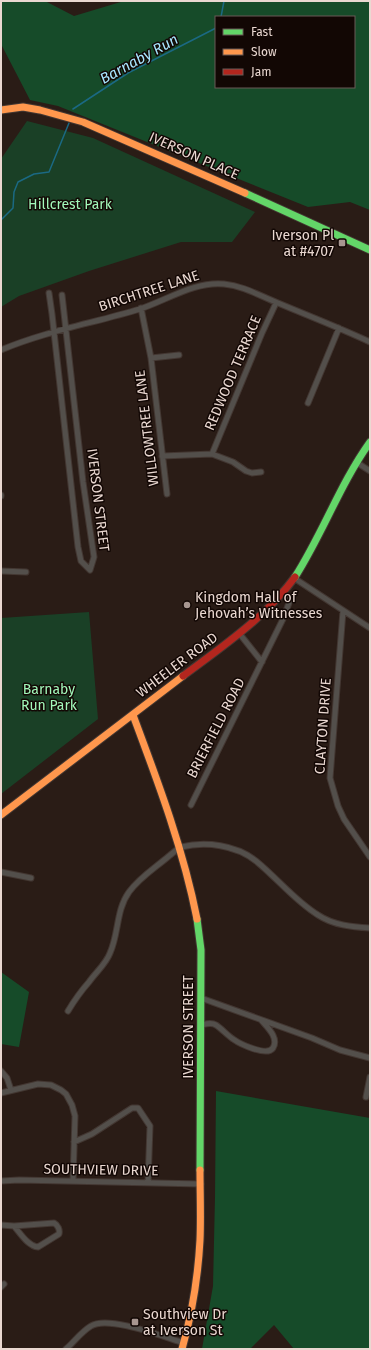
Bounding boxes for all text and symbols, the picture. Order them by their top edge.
legend [215,16,355,88]
text: Fast [251,25,273,39]
water label: Barnaby Run [97,30,181,88]
text: Slow [251,45,277,59]
text: Jam [251,65,271,79]
street label: IVERSON PLACE [146,129,242,183]
park label: Hillcrest Park [28,196,113,213]
place label: Iverson Pl at #4707 [271,227,334,260]
marker: Iverson Pl at #4707 [337,238,347,248]
street label: BIRCHTREE LANE [97,267,201,315]
street label: REDWOOD TERRACE [201,313,265,433]
street label: WILLOWTREE LANE [131,369,163,487]
street label: IVERSON STREET [83,448,113,553]
place label: Kingdom Hall of Jehovah’s Witnesses [195,589,323,622]
marker: Kingdom Hall of Jehovah’s Witnesses [182,600,192,610]
street label: WHEELER ROAD [133,629,221,701]
street label: BRIERFIELD ROAD [183,675,249,781]
street label: CLAYTON DRIVE [311,677,335,775]
park label: Barnaby Run Park [21,681,78,714]
street label: IVERSON STREET [180,974,197,1079]
street label: SOUTHVIEW DRIVE [43,1160,159,1180]
place label: Southview Dr at Iverson St [143,1306,227,1339]
marker: Southview Dr at Iverson St [130,1317,140,1327]

